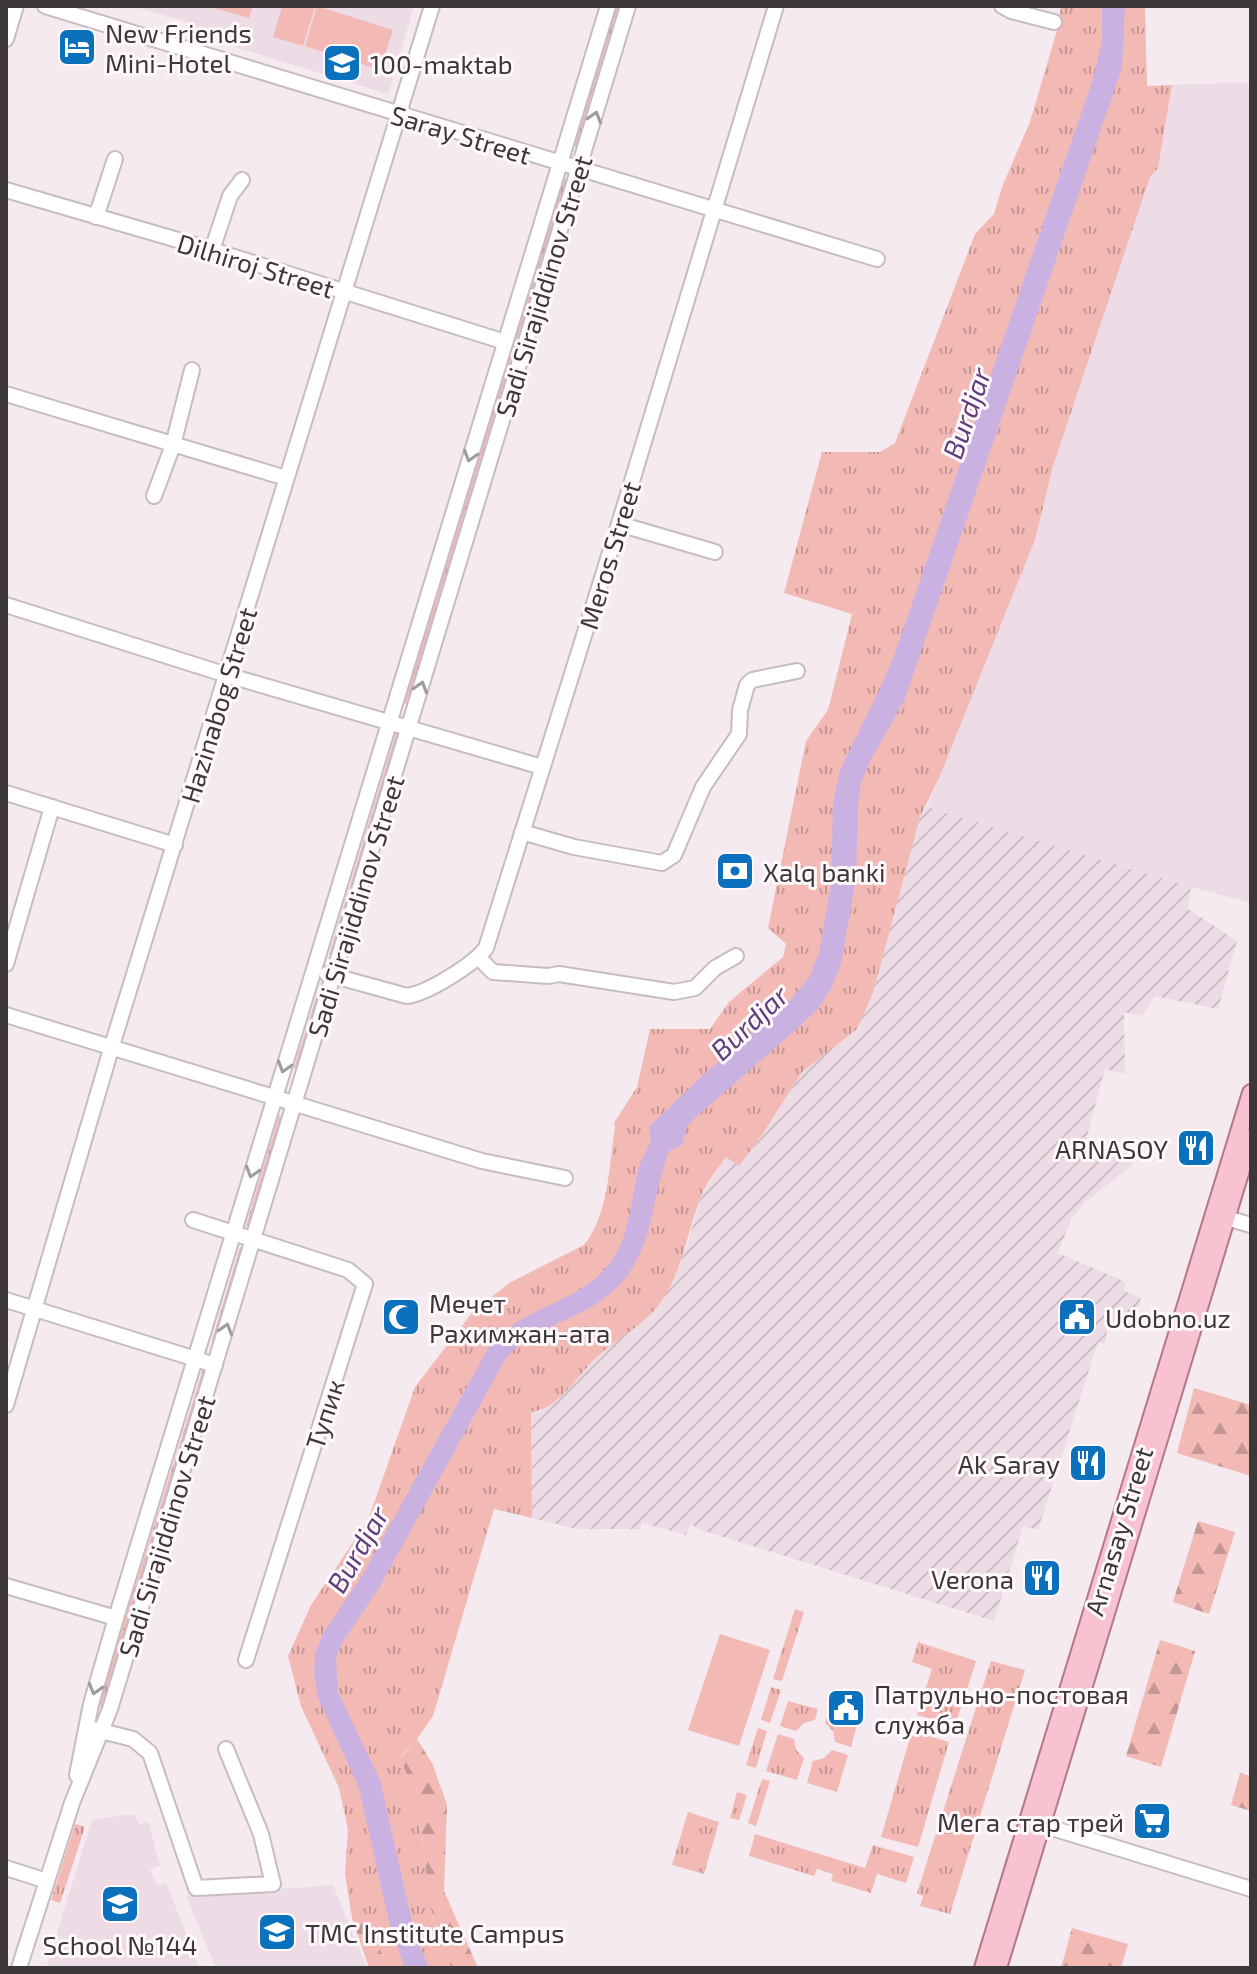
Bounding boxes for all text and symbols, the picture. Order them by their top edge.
place label: New Friends Mini-Hotel [105,17,252,78]
hotel icon: New Friends Mini-Hotel [56,26,98,68]
school or university icon: 100-maktab [321,42,363,84]
place label: 100-maktab [370,48,513,79]
street label: Saray Street [387,98,535,170]
one-way arrow [586,110,602,124]
street label: Sadi Sirajiddinov Street [488,151,598,421]
street label: Dilhiroj Street [174,226,338,304]
water label: Burdjar [935,362,998,463]
one-way arrow [464,448,480,462]
street label: Meros Street [572,477,646,633]
street label: Hazinabog Street [174,603,263,807]
one-way arrow [412,680,428,694]
street label: Sadi Sirajiddinov Street [300,771,410,1041]
bank icon: Xalq banki [714,850,756,892]
place label: Xalq banki [763,856,885,887]
water label: Burdjar [703,977,796,1067]
one-way arrow [277,1060,293,1074]
restaurant icon: ARNASOY [1175,1127,1217,1169]
place label: ARNASOY [1055,1133,1168,1164]
one-way arrow [245,1165,261,1178]
place label: Мечет Рахимжан-ата [429,1287,610,1348]
mosque icon: Мечет Рахимжан-ата [380,1296,422,1338]
public building icon: Udobno.uz [1056,1296,1098,1338]
place label: Udobno.uz [1105,1302,1231,1333]
one-way arrow [217,1323,233,1337]
street label: Тупик [298,1375,351,1453]
street label: Sadi Sirajiddinov Street [111,1391,221,1661]
restaurant icon: Ak Saray [1067,1442,1109,1484]
street label: Arnasay Street [1078,1443,1158,1619]
place label: Ak Saray [958,1448,1060,1479]
water label: Burdjar [319,1499,396,1598]
restaurant icon: Verona [1021,1557,1063,1599]
place label: Verona [931,1563,1014,1594]
place label: Патрульно-постовая служба [874,1678,1129,1740]
one-way arrow [88,1681,104,1695]
public building icon: Патрульно-постовая служба [825,1687,867,1729]
supermarket icon: Мега стар трей [1131,1800,1173,1842]
place label: Мега стар трей [937,1806,1124,1837]
school or university icon: School №144 [99,1883,141,1925]
school or university icon: TMC Institute Campus [256,1911,298,1953]
place label: TMC Institute Campus [305,1917,564,1948]
place label: School №144 [43,1929,197,1960]

